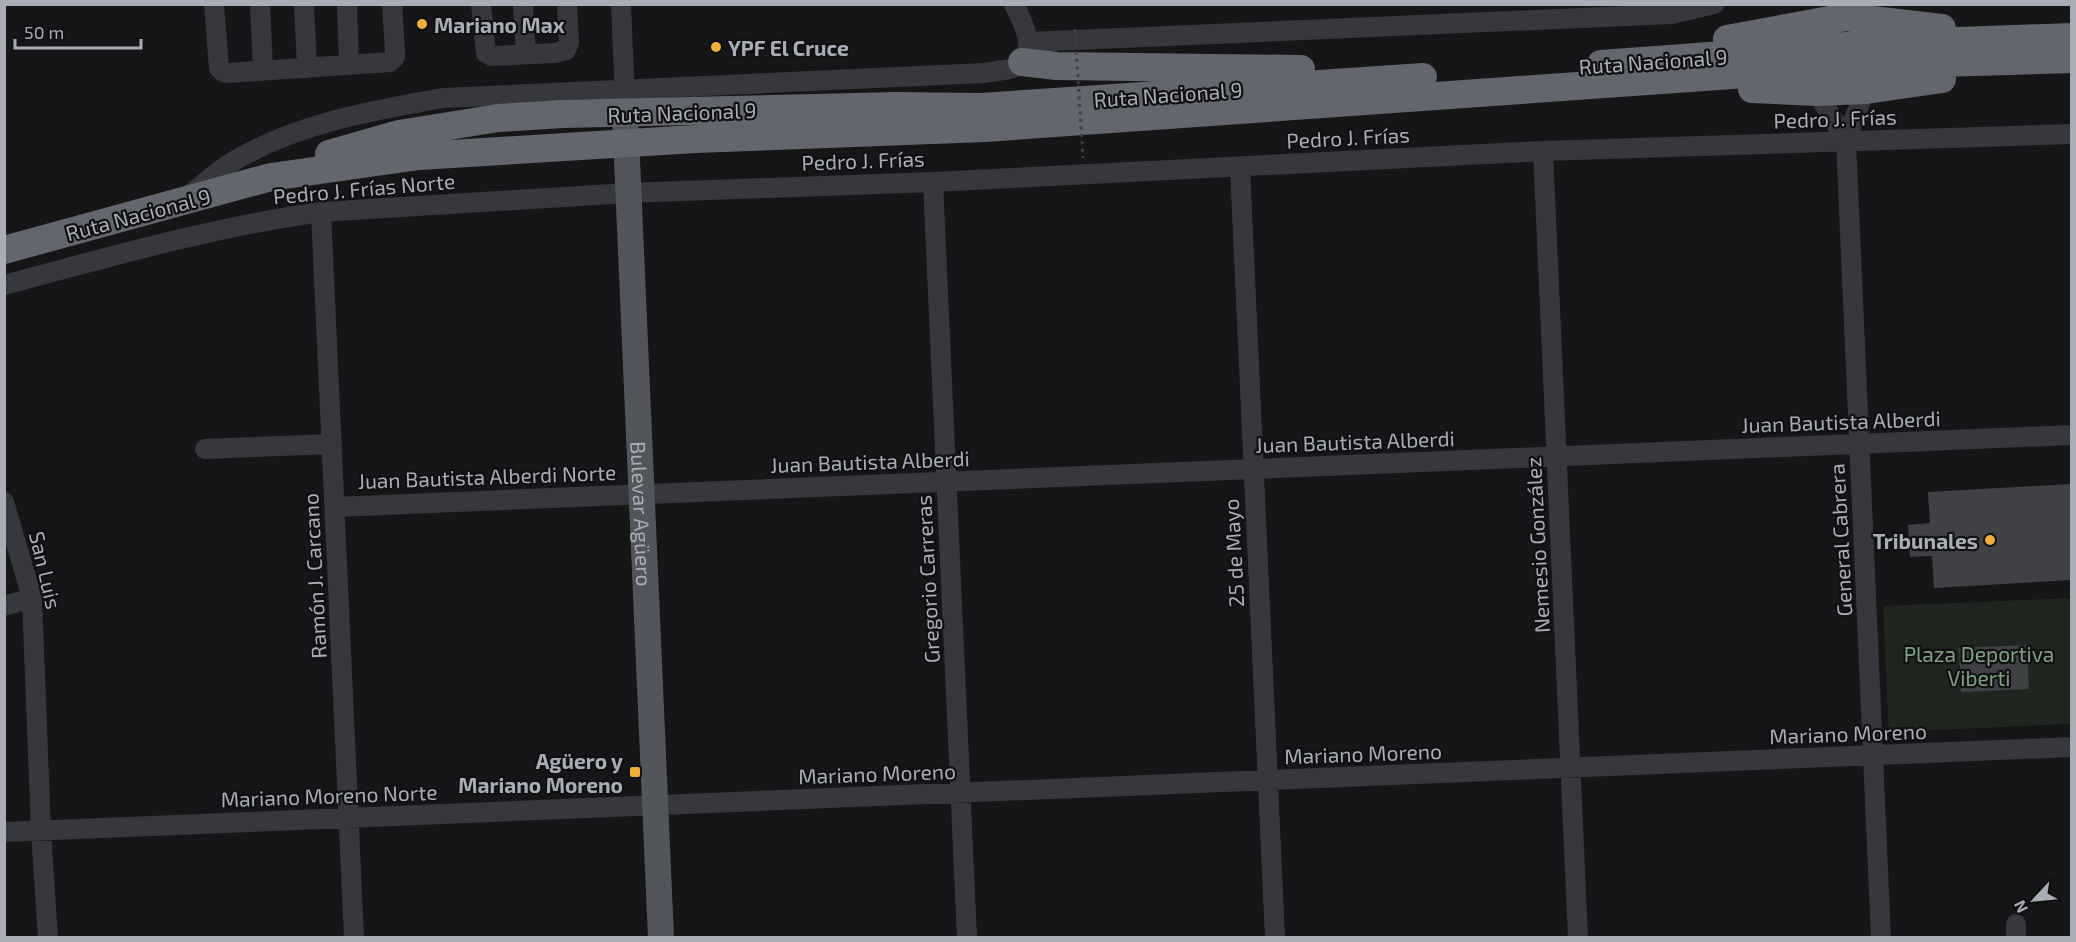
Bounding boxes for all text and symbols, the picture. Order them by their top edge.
scale bar [15,12,141,50]
place label: Mariano Max [434,12,565,37]
marker: Mariano Max [415,17,429,31]
text: 50 m [24,21,64,43]
place label: YPF El Cruce [728,35,849,60]
marker: YPF El Cruce [709,40,723,54]
street label: Ruta Nacional 9 [1578,43,1728,79]
street label: Ruta Nacional 9 [1093,76,1243,112]
street label: Ruta Nacional 9 [607,97,757,127]
street label: Pedro J. Frías [1773,103,1897,133]
street label: Pedro J. Frías [1286,121,1410,153]
street label: Pedro J. Frías [801,145,925,175]
street label: Pedro J. Frías Norte [272,168,456,208]
street label: Ruta Nacional 9 [63,183,213,245]
street label: Juan Bautista Alberdi [1741,405,1941,437]
street label: Juan Bautista Alberdi [1255,425,1455,457]
street label: Bulevar Agüero [627,440,658,587]
street label: Juan Bautista Alberdi [770,445,970,477]
street label: Nemesio González [1520,456,1554,634]
street label: Juan Bautista Alberdi Norte [357,459,617,493]
street label: General Cabrera [1824,463,1856,617]
street label: Ramón J. Carcano [297,493,331,659]
street label: Gregorio Carreras [910,494,944,664]
street label: 25 de Mayo [1218,498,1248,608]
place label: Tribunales [1873,528,1978,553]
street label: San Luis [25,529,67,611]
marker: Tribunales [1983,533,1997,547]
park label: Plaza Deportiva Viberti [1904,641,2054,690]
street label: Mariano Moreno [1769,718,1927,748]
street label: Mariano Moreno [1284,738,1442,768]
place label: Agüero y Mariano Moreno [458,748,623,797]
street label: Mariano Moreno [798,758,956,788]
marker: Agüero y Mariano Moreno [628,765,642,779]
street label: Mariano Moreno Norte [220,779,438,811]
north arrow [2004,870,2064,930]
text: N [2009,897,2031,916]

